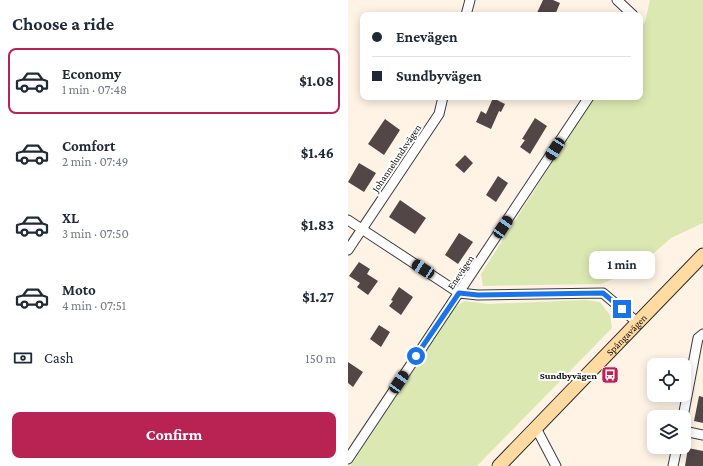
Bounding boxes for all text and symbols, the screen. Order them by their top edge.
text: Choose a ride [12,14,114,34]
text: Enevägen [396,29,458,45]
icon: car [14,63,50,99]
text: Economy [62,66,121,82]
text: Sundbyvägen [396,68,482,84]
text: $1.08 [299,73,334,89]
text: 1 min · 07:48 [62,82,127,97]
street label: Johannelundsvägen [369,122,423,195]
icon: car [14,135,50,171]
car [543,136,567,162]
text: Comfort [62,138,116,154]
text: $1.46 [301,145,334,161]
text: 2 min · 07:49 [62,154,128,169]
icon: car [14,207,50,243]
text: XL [62,210,79,226]
car [491,214,515,240]
text: $1.83 [301,217,334,233]
text: 3 min · 07:50 [62,226,129,241]
callout: 1 min [589,251,655,279]
street label: Enevägen [445,253,476,291]
car [410,257,436,281]
text: 1 min [607,257,637,272]
icon: car [14,279,50,315]
text: Moto [62,282,96,298]
text: $1.27 [302,289,334,305]
text: 4 min · 07:51 [62,298,126,313]
route end [613,300,631,318]
street label: Spångavägen [604,311,649,358]
icon: cash [12,347,34,369]
route start [407,347,425,365]
text: Cash [44,350,74,366]
text: 150 m [305,351,336,366]
map controls [647,358,691,454]
button: locate [647,358,691,402]
bus stop icon: Sundbyvägen [600,365,620,385]
car [387,369,411,395]
place label: Sundbyvägen [540,370,597,381]
button: layers [647,410,691,454]
button: Confirm [12,412,336,458]

